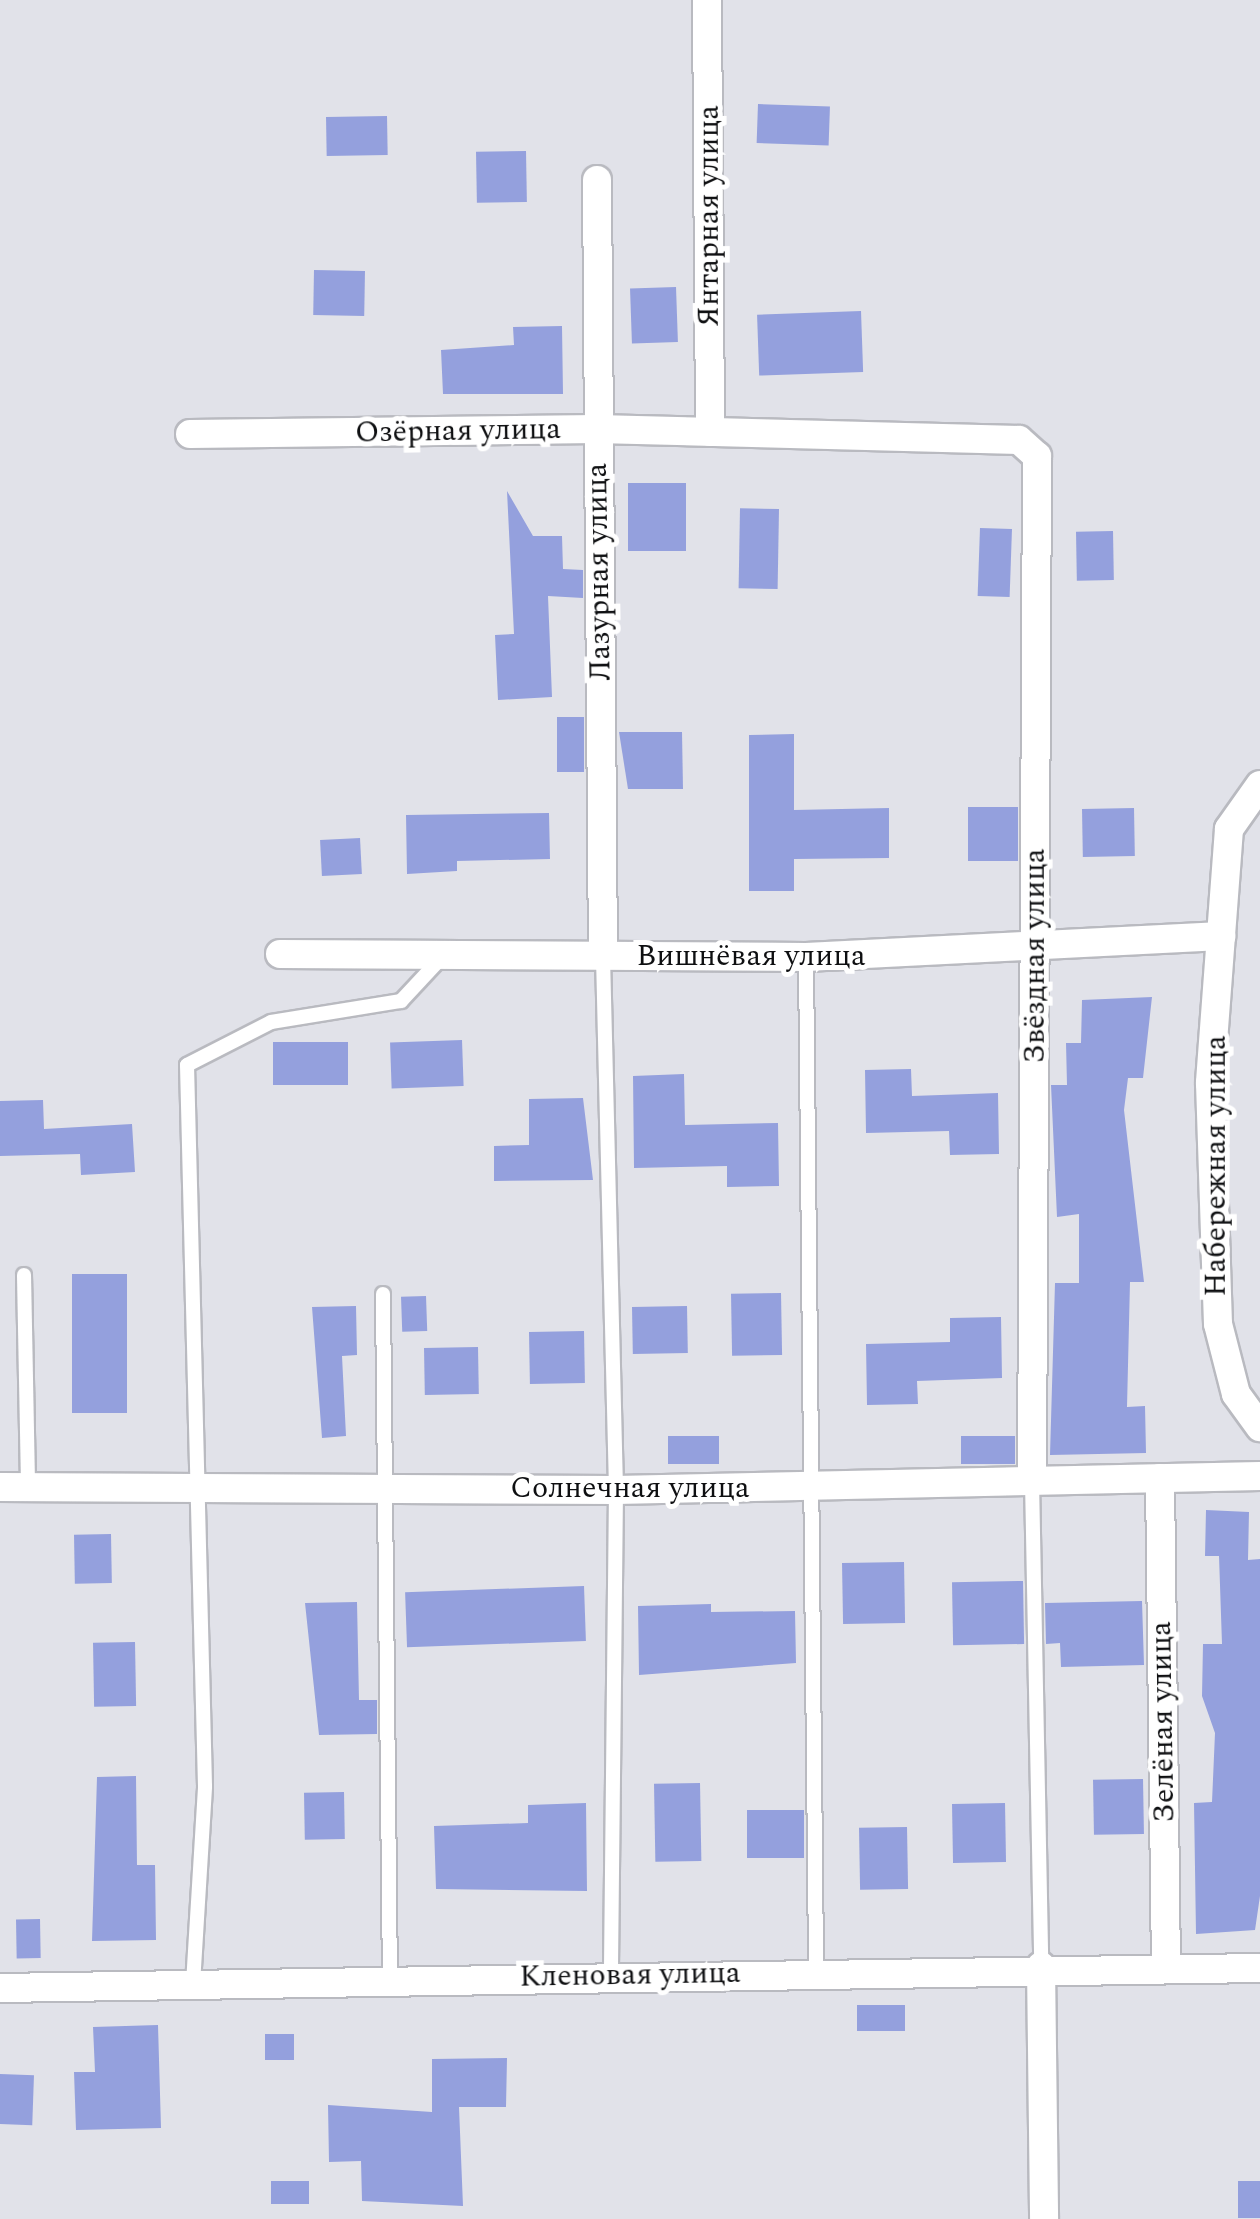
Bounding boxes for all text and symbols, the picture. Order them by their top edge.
street label: Янтарная улица [691,105,727,327]
street label: Озёрная улица [355,411,561,451]
street label: Лазурная улица [579,463,619,681]
street label: Звёздная улица [1017,848,1053,1064]
street label: Вишнёвая улица [636,938,866,974]
street label: Набережная улица [1198,1035,1234,1297]
street label: Солнечная улица [510,1470,750,1506]
street label: Зелёная улица [1143,1621,1183,1823]
street label: Кленовая улица [519,1955,741,1995]

